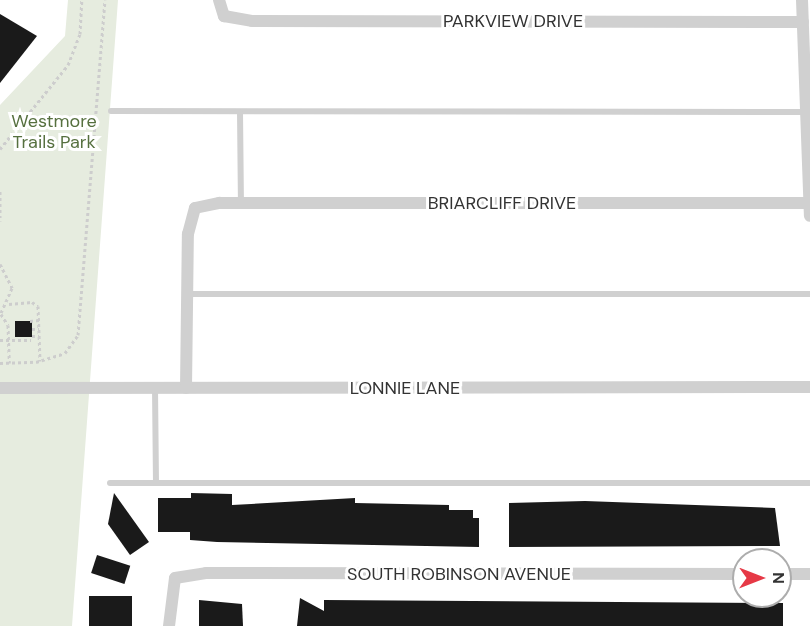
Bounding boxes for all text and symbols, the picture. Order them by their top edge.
street label: PARKVIEW DRIVE [443,10,583,32]
park label: Westmore Trails Park [11,111,97,154]
street label: BRIARCLIFF DRIVE [428,192,576,214]
street label: LONNIE LANE [350,377,460,399]
north arrow [732,548,792,608]
street label: SOUTH ROBINSON AVENUE [347,563,571,585]
text: N [768,572,789,584]

